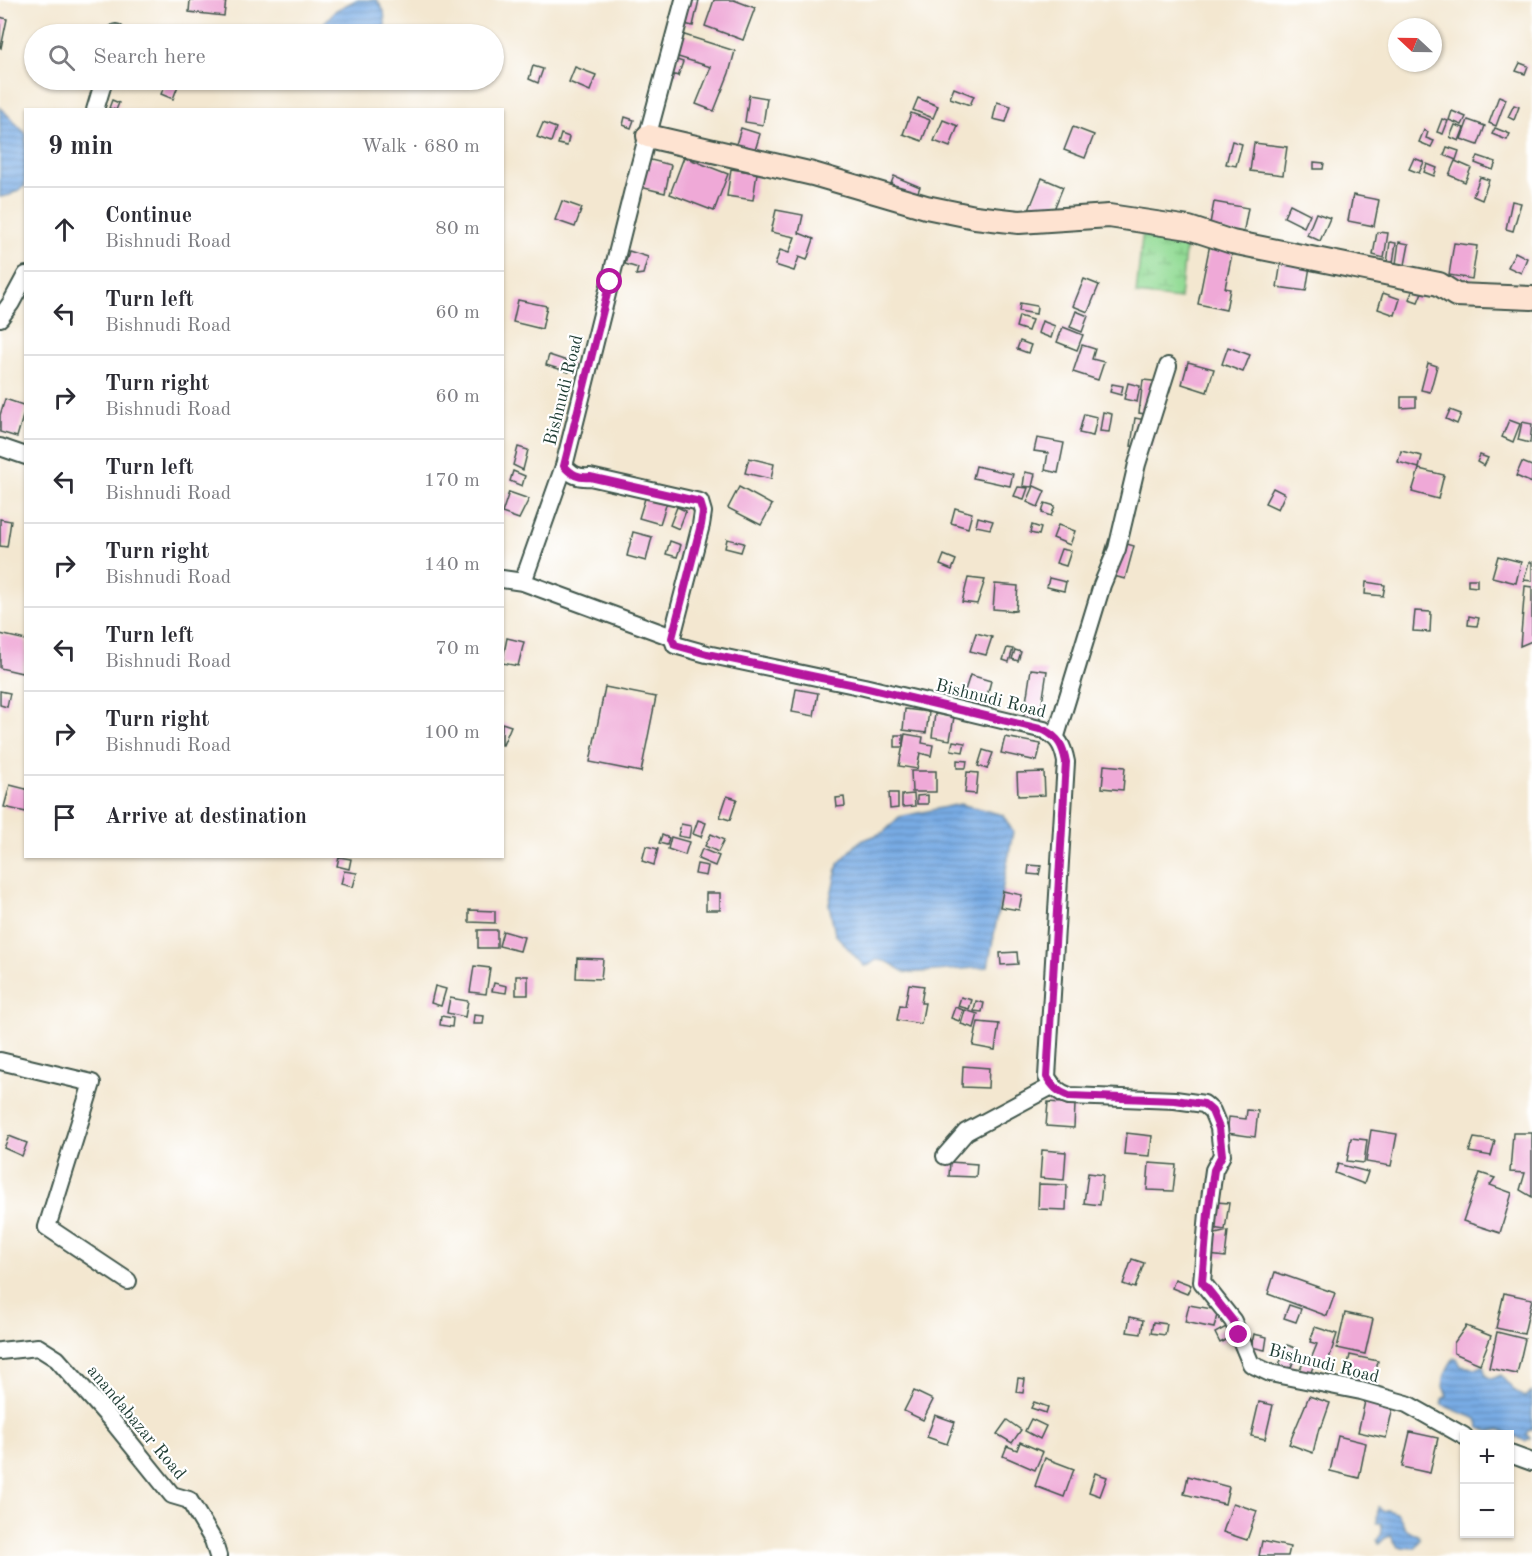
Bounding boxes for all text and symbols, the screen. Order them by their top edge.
north arrow [1388,18,1442,72]
search box [24,24,504,90]
icon: search [45,41,78,74]
text: Search here [93,46,206,68]
text: 9 min [48,134,113,160]
text: Walk · 680 m [361,137,480,157]
text: Continue [105,205,192,227]
icon: ahead [48,213,81,246]
text: 80 m [435,219,480,239]
text: Bishnudi Road [105,232,231,252]
route start [596,268,622,294]
text: Turn left [105,289,194,311]
icon: left [48,297,81,330]
text: 60 m [435,303,480,323]
text: Bishnudi Road [105,316,231,336]
street label: Bishnudi Road [541,333,586,448]
text: Turn right [105,373,209,395]
icon: right [48,381,81,414]
text: 60 m [435,387,480,407]
text: Bishnudi Road [105,400,231,420]
text: Turn left [105,457,194,479]
icon: left [48,465,81,498]
text: 170 m [424,471,480,491]
text: Bishnudi Road [105,484,231,504]
text: Turn right [105,541,209,563]
icon: right [48,549,81,582]
text: 140 m [424,555,480,575]
text: Bishnudi Road [105,568,231,588]
text: Turn left [105,625,194,647]
icon: left [48,633,81,666]
text: 70 m [435,639,480,659]
text: Bishnudi Road [105,652,231,672]
street label: Bishnudi Road [933,676,1048,721]
text: Turn right [105,709,209,731]
icon: right [48,717,81,750]
text: 100 m [424,723,480,743]
text: Bishnudi Road [105,736,231,756]
icon: arrive [48,801,81,834]
text: Arrive at destination [105,806,307,828]
route end [1225,1321,1251,1347]
street label: Bishnudi Road [1266,1341,1381,1386]
street label: anandabazar Road [83,1362,189,1483]
map controls [1460,1430,1514,1538]
button: + [1460,1430,1514,1484]
button: − [1460,1484,1514,1538]

